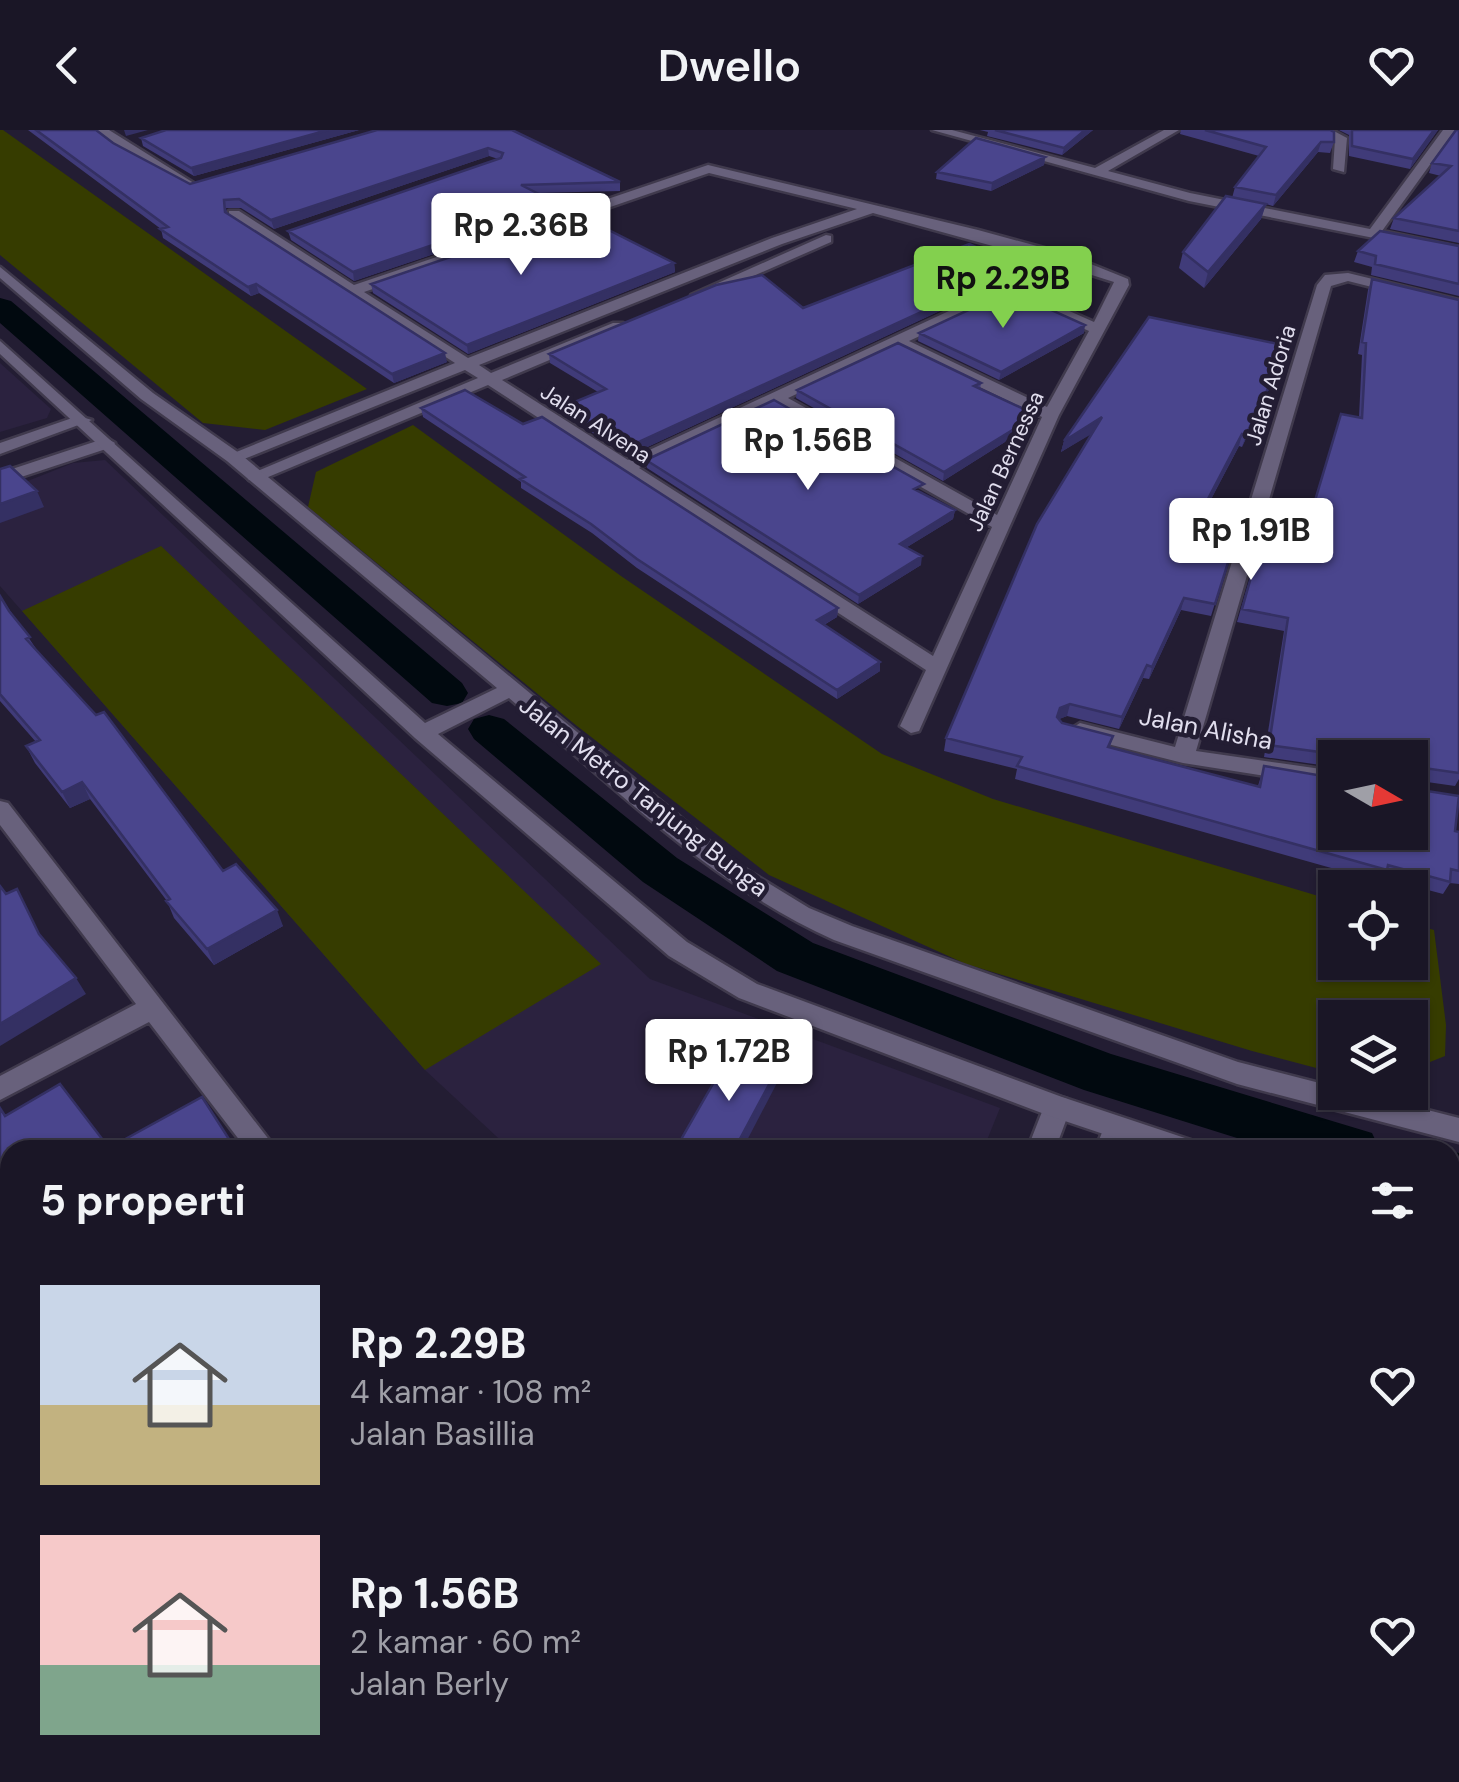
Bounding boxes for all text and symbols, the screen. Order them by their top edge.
text: Dwello [658,36,801,95]
icon: back [40,38,95,93]
icon: heart [1364,38,1419,93]
pin: Rp 2.36B [418,193,624,278]
text: Rp 2.36B [453,204,589,246]
pin: Rp 2.29B [900,246,1106,331]
text: Rp 2.29B [936,257,1070,299]
street label: Jalan Adoria [1238,321,1303,449]
street label: Jalan Alvena [535,377,656,470]
street label: Jalan Bernessa [960,386,1051,536]
pin: Rp 1.56B [705,408,911,493]
text: Rp 1.56B [744,419,873,461]
pin: Rp 1.91B [1148,498,1354,583]
text: Rp 1.91B [1191,509,1311,551]
street label: Jalan Metro Tanjung Bunga [512,689,775,904]
street label: Jalan Alisha [1136,699,1275,758]
north arrow [1318,740,1428,850]
map controls [1318,740,1428,1110]
button: locate [1318,870,1428,980]
button: layers [1318,1000,1428,1110]
pin: Rp 1.72B [626,1019,832,1104]
text: Rp 1.72B [667,1030,791,1072]
text: 5 properti [40,1173,246,1228]
icon: filters [1365,1173,1420,1228]
text: Rp 2.29B [350,1316,526,1371]
icon: home [120,1325,240,1445]
icon: heart [1365,1358,1420,1413]
text: 4 kamar · 108 m² [350,1371,591,1413]
text: Jalan Basillia [350,1413,535,1455]
text: Rp 1.56B [350,1566,519,1621]
icon: home [120,1575,240,1695]
icon: heart [1365,1608,1420,1663]
text: 2 kamar · 60 m² [350,1621,581,1663]
text: Jalan Berly [350,1663,509,1705]

